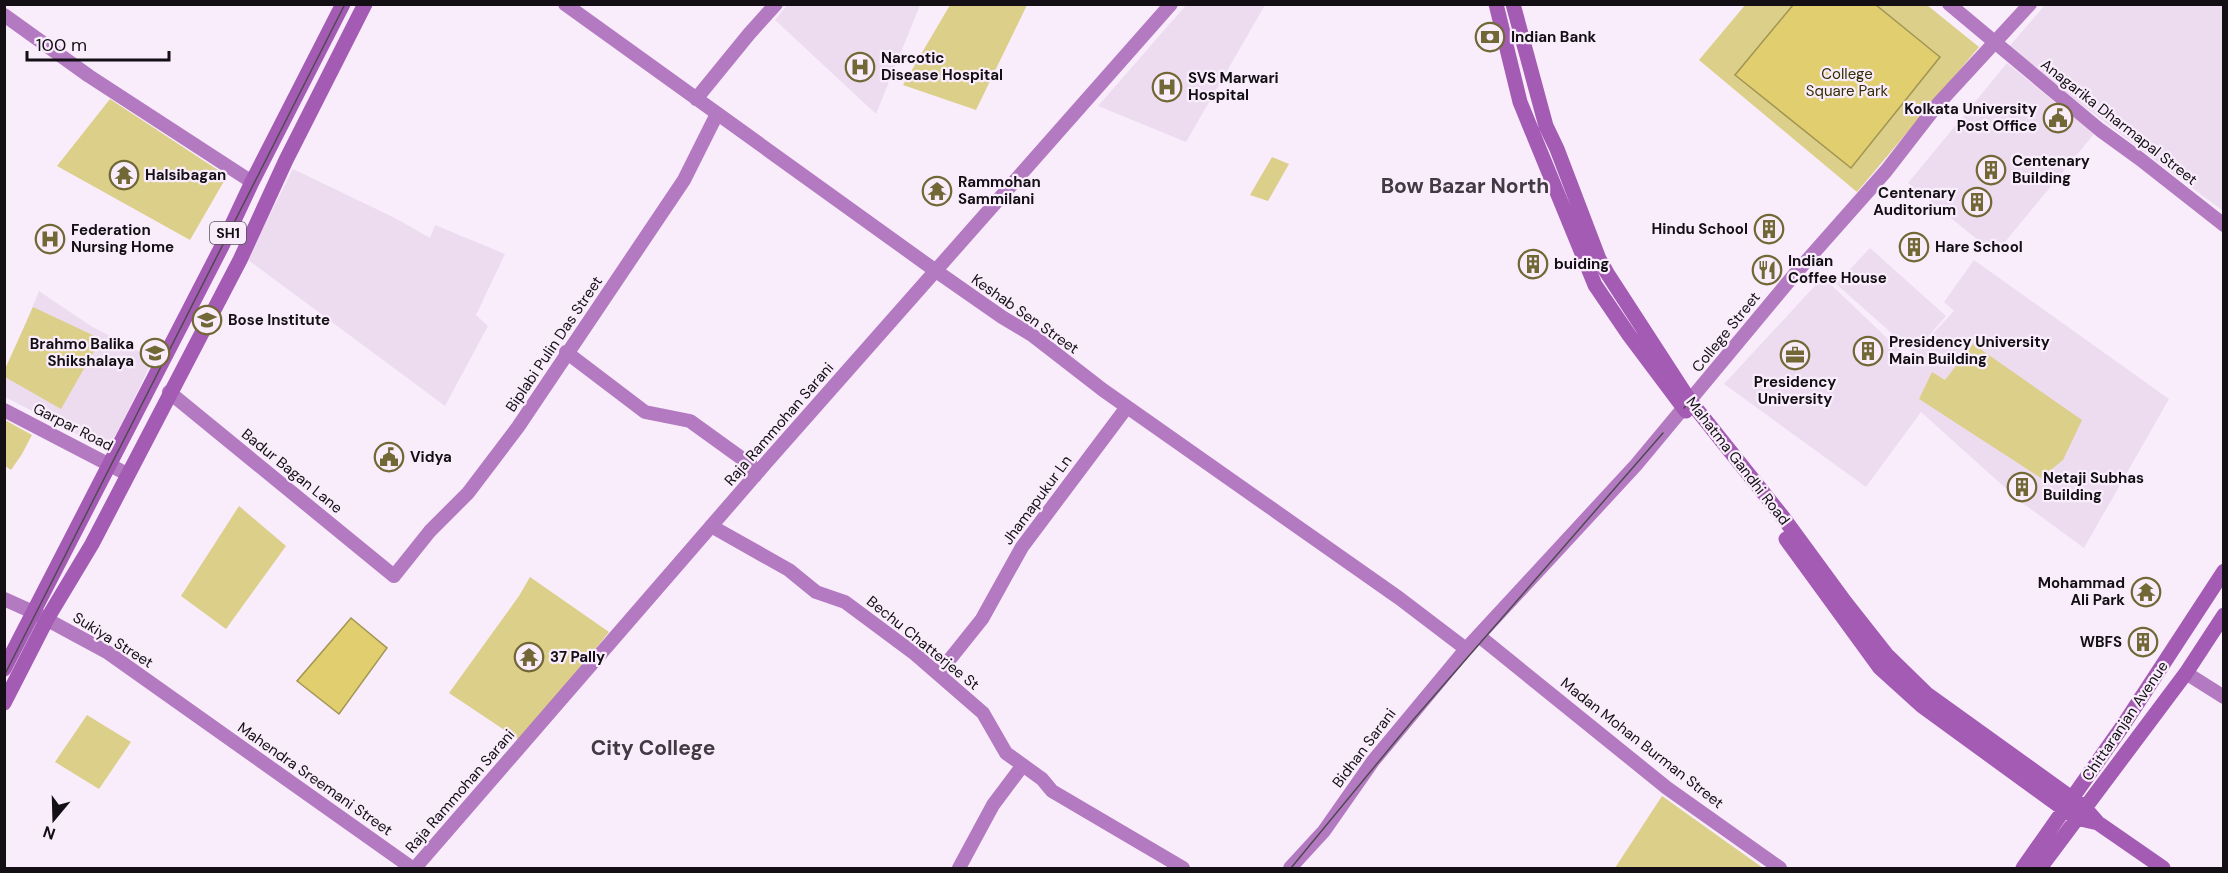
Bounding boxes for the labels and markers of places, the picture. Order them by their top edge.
bank icon: Indian Bank [1474,21,1506,53]
place label: Indian Bank [1511,27,1596,47]
place label: Narcotic Disease Hospital [881,48,1003,85]
hospital icon: Narcotic Disease Hospital [844,51,876,83]
place label: SVS Marwari Hospital [1188,68,1279,105]
hospital icon: SVS Marwari Hospital [1151,71,1183,103]
place label: Kolkata University Post Office [1904,99,2037,136]
public building icon: Kolkata University Post Office [2042,102,2074,134]
place label: Centenary Building [2012,151,2090,188]
building icon: Centenary Building [1975,154,2007,186]
temple icon: Halsibagan [108,159,140,191]
place label: Halsibagan [145,165,226,185]
place label: Rammohan Sammilani [958,172,1041,209]
temple icon: Rammohan Sammilani [921,175,953,207]
place label: Centenary Auditorium [1873,183,1956,220]
building icon: Centenary Auditorium [1961,186,1993,218]
building icon: Hindu School [1753,213,1785,245]
place label: Hindu School [1652,219,1748,239]
place label: Federation Nursing Home [71,220,174,257]
hospital icon: Federation Nursing Home [34,223,66,255]
building icon: Hare School [1898,231,1930,263]
place label: Hare School [1935,237,2023,257]
building icon: buiding [1517,248,1549,280]
place label: Indian Coffee House [1788,251,1887,288]
place label: buiding [1554,254,1609,274]
restaurant icon: Indian Coffee House [1751,254,1783,286]
school or university icon: Bose Institute [191,304,223,336]
place label: Bose Institute [228,310,330,330]
place label: Presidency University Main Building [1889,332,2050,369]
place label: Brahmo Balika Shikshalaya [30,334,134,371]
building icon: Presidency University Main Building [1852,335,1884,367]
school or university icon: Brahmo Balika Shikshalaya [139,337,171,369]
office icon: Presidency University [1779,339,1811,371]
place label: Presidency University [1754,372,1836,409]
public building icon: Vidya [373,441,405,473]
place label: Vidya [410,447,452,467]
place label: Netaji Subhas Building [2043,468,2144,505]
building icon: Netaji Subhas Building [2006,471,2038,503]
place label: Mohammad Ali Park [2038,573,2125,610]
temple icon: Mohammad Ali Park [2130,576,2162,608]
building icon: WBFS [2127,626,2159,658]
place label: WBFS [2080,632,2122,652]
temple icon: 37 Pally [513,641,545,673]
place label: 37 Pally [550,647,605,667]

